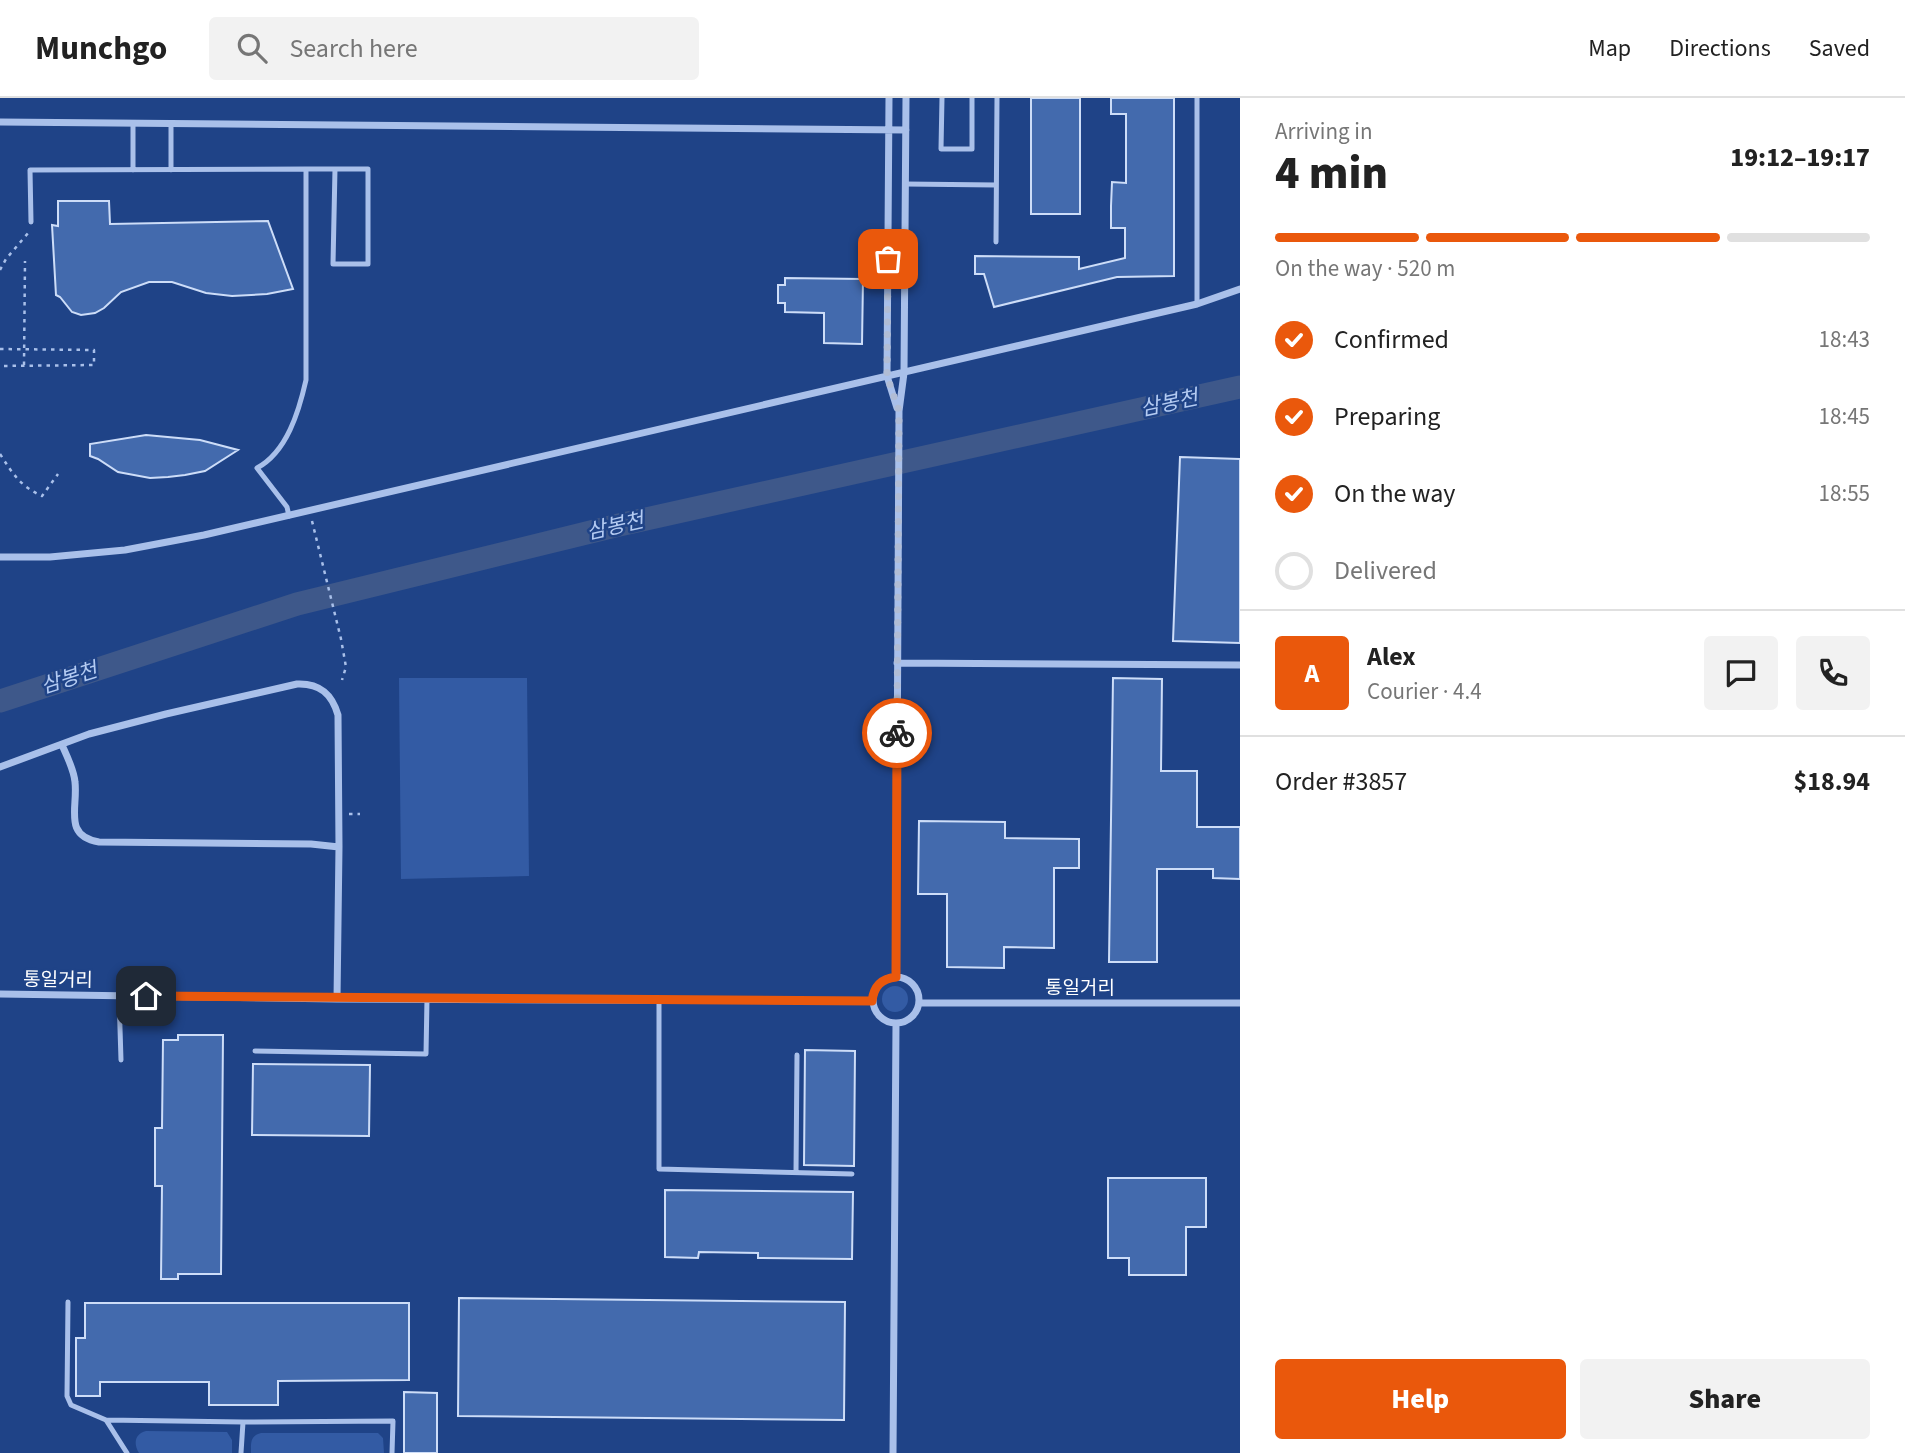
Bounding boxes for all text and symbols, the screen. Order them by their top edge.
search box [209,17,699,80]
text: Munchgo [35,25,167,72]
icon: search [233,29,271,67]
text: Search here [289,30,418,67]
text: Map [1588,31,1631,66]
text: Directions [1669,31,1771,66]
text: Saved [1809,31,1870,66]
text: Arriving in [1275,115,1373,148]
text: 19:12–19:17 [1730,139,1870,176]
text: 4 min [1275,141,1388,206]
pin [858,229,918,289]
icon: bag [869,240,907,278]
text: On the way · 520 m [1275,252,1455,285]
icon: check [1275,321,1313,359]
text: Confirmed [1334,321,1449,358]
text: 18:43 [1819,323,1870,356]
water label: 삼봉천 [1138,382,1203,424]
icon: check [1275,398,1313,436]
text: Preparing [1334,398,1440,435]
text: 18:45 [1819,400,1870,433]
icon: check [1275,475,1313,513]
text: On the way [1334,475,1455,512]
text: 18:55 [1819,477,1870,510]
water label: 삼봉천 [583,504,649,547]
text: Delivered [1334,552,1437,589]
button: chat [1704,636,1778,710]
button: phone [1796,636,1870,710]
text: Alex [1367,638,1416,675]
water label: 삼봉천 [37,654,104,701]
text: A [1305,655,1319,692]
text: Courier · 4.4 [1367,675,1482,708]
courier [862,698,932,768]
icon: bike [878,714,916,752]
text: Order #3857 [1275,763,1407,800]
text: $18.94 [1794,763,1870,800]
street label: 통일거리 [23,966,93,995]
pin [116,966,176,1026]
street label: 통일거리 [1045,975,1115,1002]
icon: home [127,977,165,1015]
button: Help [1275,1359,1566,1439]
button: Share [1580,1359,1870,1439]

